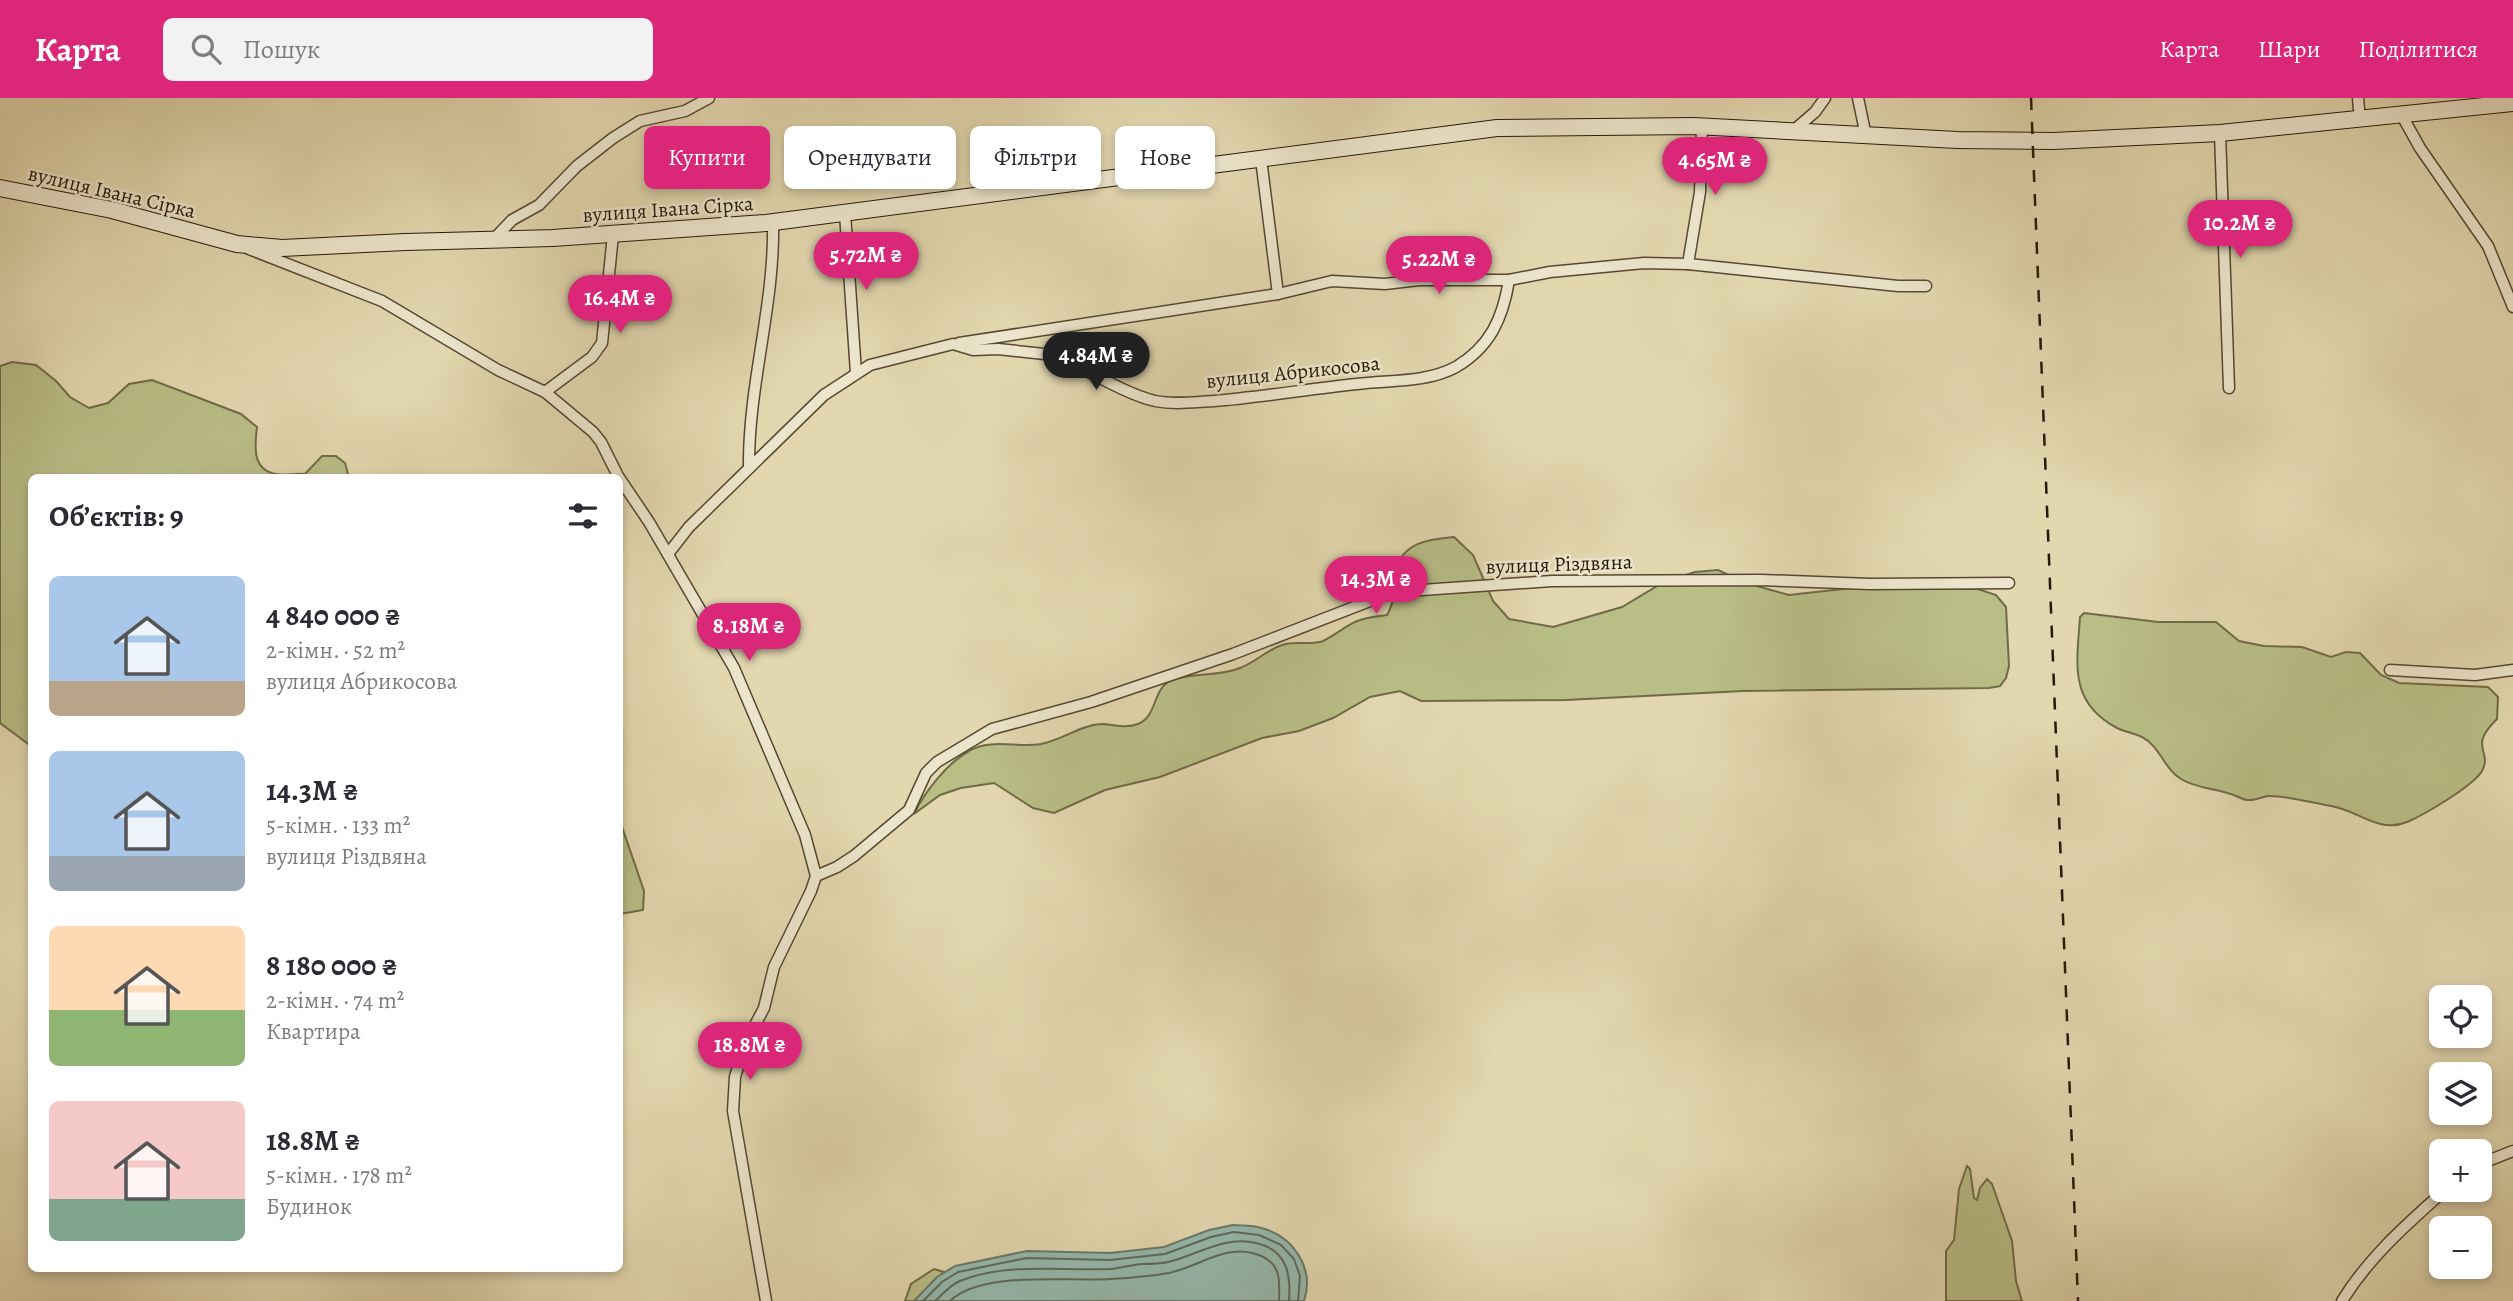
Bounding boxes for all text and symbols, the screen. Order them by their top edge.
search box [163,18,653,81]
text: Карта [35,27,121,72]
icon: search [187,30,225,68]
text: Пошук [243,32,320,67]
text: Карта [2159,33,2220,65]
text: Шари [2258,33,2321,65]
text: Поділитися [2359,33,2478,65]
chip: Купити [644,126,770,189]
chip: Орендувати [784,126,956,189]
chip: Фільтри [970,126,1101,189]
chip: Нове [1115,126,1215,189]
pin: 4.65M ₴ [1650,138,1780,197]
text: 4.65M ₴ [1678,144,1752,175]
street label: вулиця Івана Сірка [25,159,199,225]
street label: вулиця Івана Сірка [582,189,755,229]
pin: 10.2M ₴ [2175,200,2305,260]
text: 10.2M ₴ [2204,207,2276,238]
pin: 5.72M ₴ [801,232,931,292]
pin: 5.22M ₴ [1374,236,1504,296]
text: 5.72M ₴ [830,239,902,270]
text: 5.22M ₴ [1402,243,1476,274]
pin: 16.4M ₴ [555,275,685,335]
text: 16.4M ₴ [584,282,656,313]
pin: 4.84M ₴ [1031,332,1161,392]
text: 4.84M ₴ [1059,339,1133,370]
street label: вулиця Абрикосова [1205,349,1382,395]
text: Об’єктів: 9 [49,496,184,536]
icon: filters [564,497,602,535]
street label: вулиця Різдвяна [1485,547,1633,581]
pin: 14.3M ₴ [1311,556,1441,616]
text: 14.3M ₴ [1341,563,1411,594]
text: 4 840 000 ₴ [266,595,401,635]
pin: 8.18M ₴ [684,603,814,663]
icon: home [105,604,189,688]
text: 8.18M ₴ [713,610,785,641]
text: 2-кімн. · 52 m² [266,635,405,666]
text: вулиця Абрикосова [266,666,457,697]
text: 14.3M ₴ [266,770,359,810]
icon: home [105,779,189,863]
text: 5-кімн. · 133 m² [266,810,410,841]
text: вулиця Різдвяна [266,841,427,872]
text: 8 180 000 ₴ [266,945,398,985]
icon: home [105,954,189,1038]
text: 2-кімн. · 74 m² [266,985,404,1016]
map controls [2429,985,2492,1279]
button: locate [2429,985,2492,1048]
text: Квартира [266,1016,361,1047]
pin: 18.8M ₴ [685,1023,815,1082]
text: 18.8M ₴ [714,1029,786,1060]
button: layers [2429,1062,2492,1125]
text: 18.8M ₴ [266,1120,360,1160]
icon: home [105,1129,189,1213]
button: + [2429,1139,2492,1202]
text: 5-кімн. · 178 m² [266,1160,412,1191]
text: Будинок [266,1191,352,1222]
button: − [2429,1216,2492,1279]

